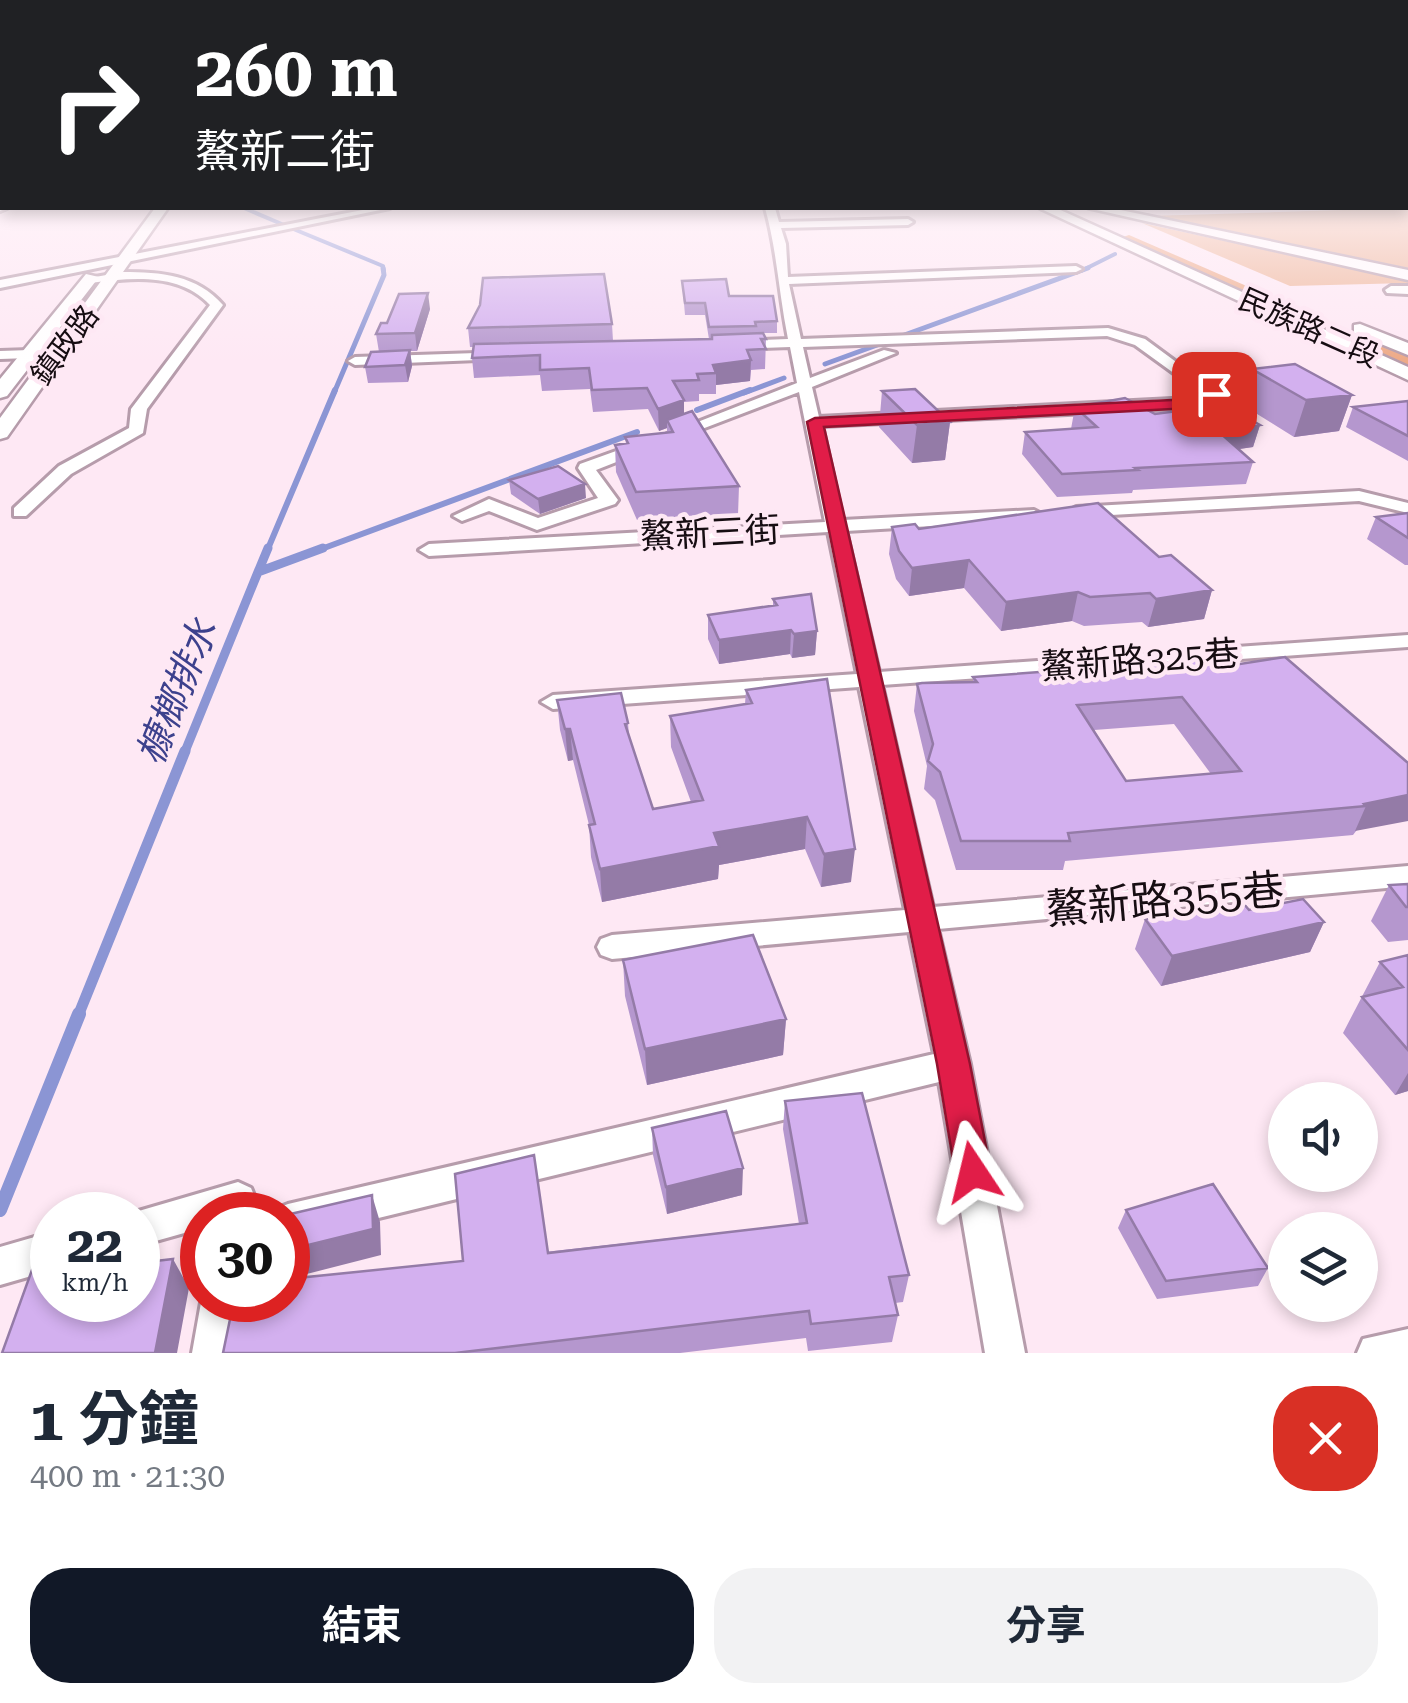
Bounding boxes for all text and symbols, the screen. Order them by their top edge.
text: 260 m [195,31,398,113]
icon: right [30,40,160,170]
text: 鰲新二街 [195,125,375,178]
street label: 民族路二段 [1234,281,1385,374]
street label: 鎮政路 [24,298,106,391]
pin [1172,352,1257,437]
icon: arrive [1187,367,1242,422]
street label: 鰲新三街 [639,509,781,558]
water label: 槺榔排水 [128,611,227,771]
street label: 鰲新路325巷 [1039,633,1241,688]
street label: 鰲新路355巷 [1044,865,1286,934]
map controls [1268,1082,1378,1322]
button: sound [1268,1082,1378,1192]
position arrow [921,1120,1025,1224]
speed limit sign: 30 [180,1192,310,1322]
button: layers [1268,1212,1378,1322]
text: 22 [67,1216,123,1274]
text: km/h [62,1268,128,1297]
text: 1 分鐘 [30,1384,199,1455]
button: close [1273,1386,1378,1491]
text: 400 m · 21:30 [30,1457,225,1495]
button: 結束 [30,1568,694,1683]
button: 分享 [714,1568,1378,1683]

